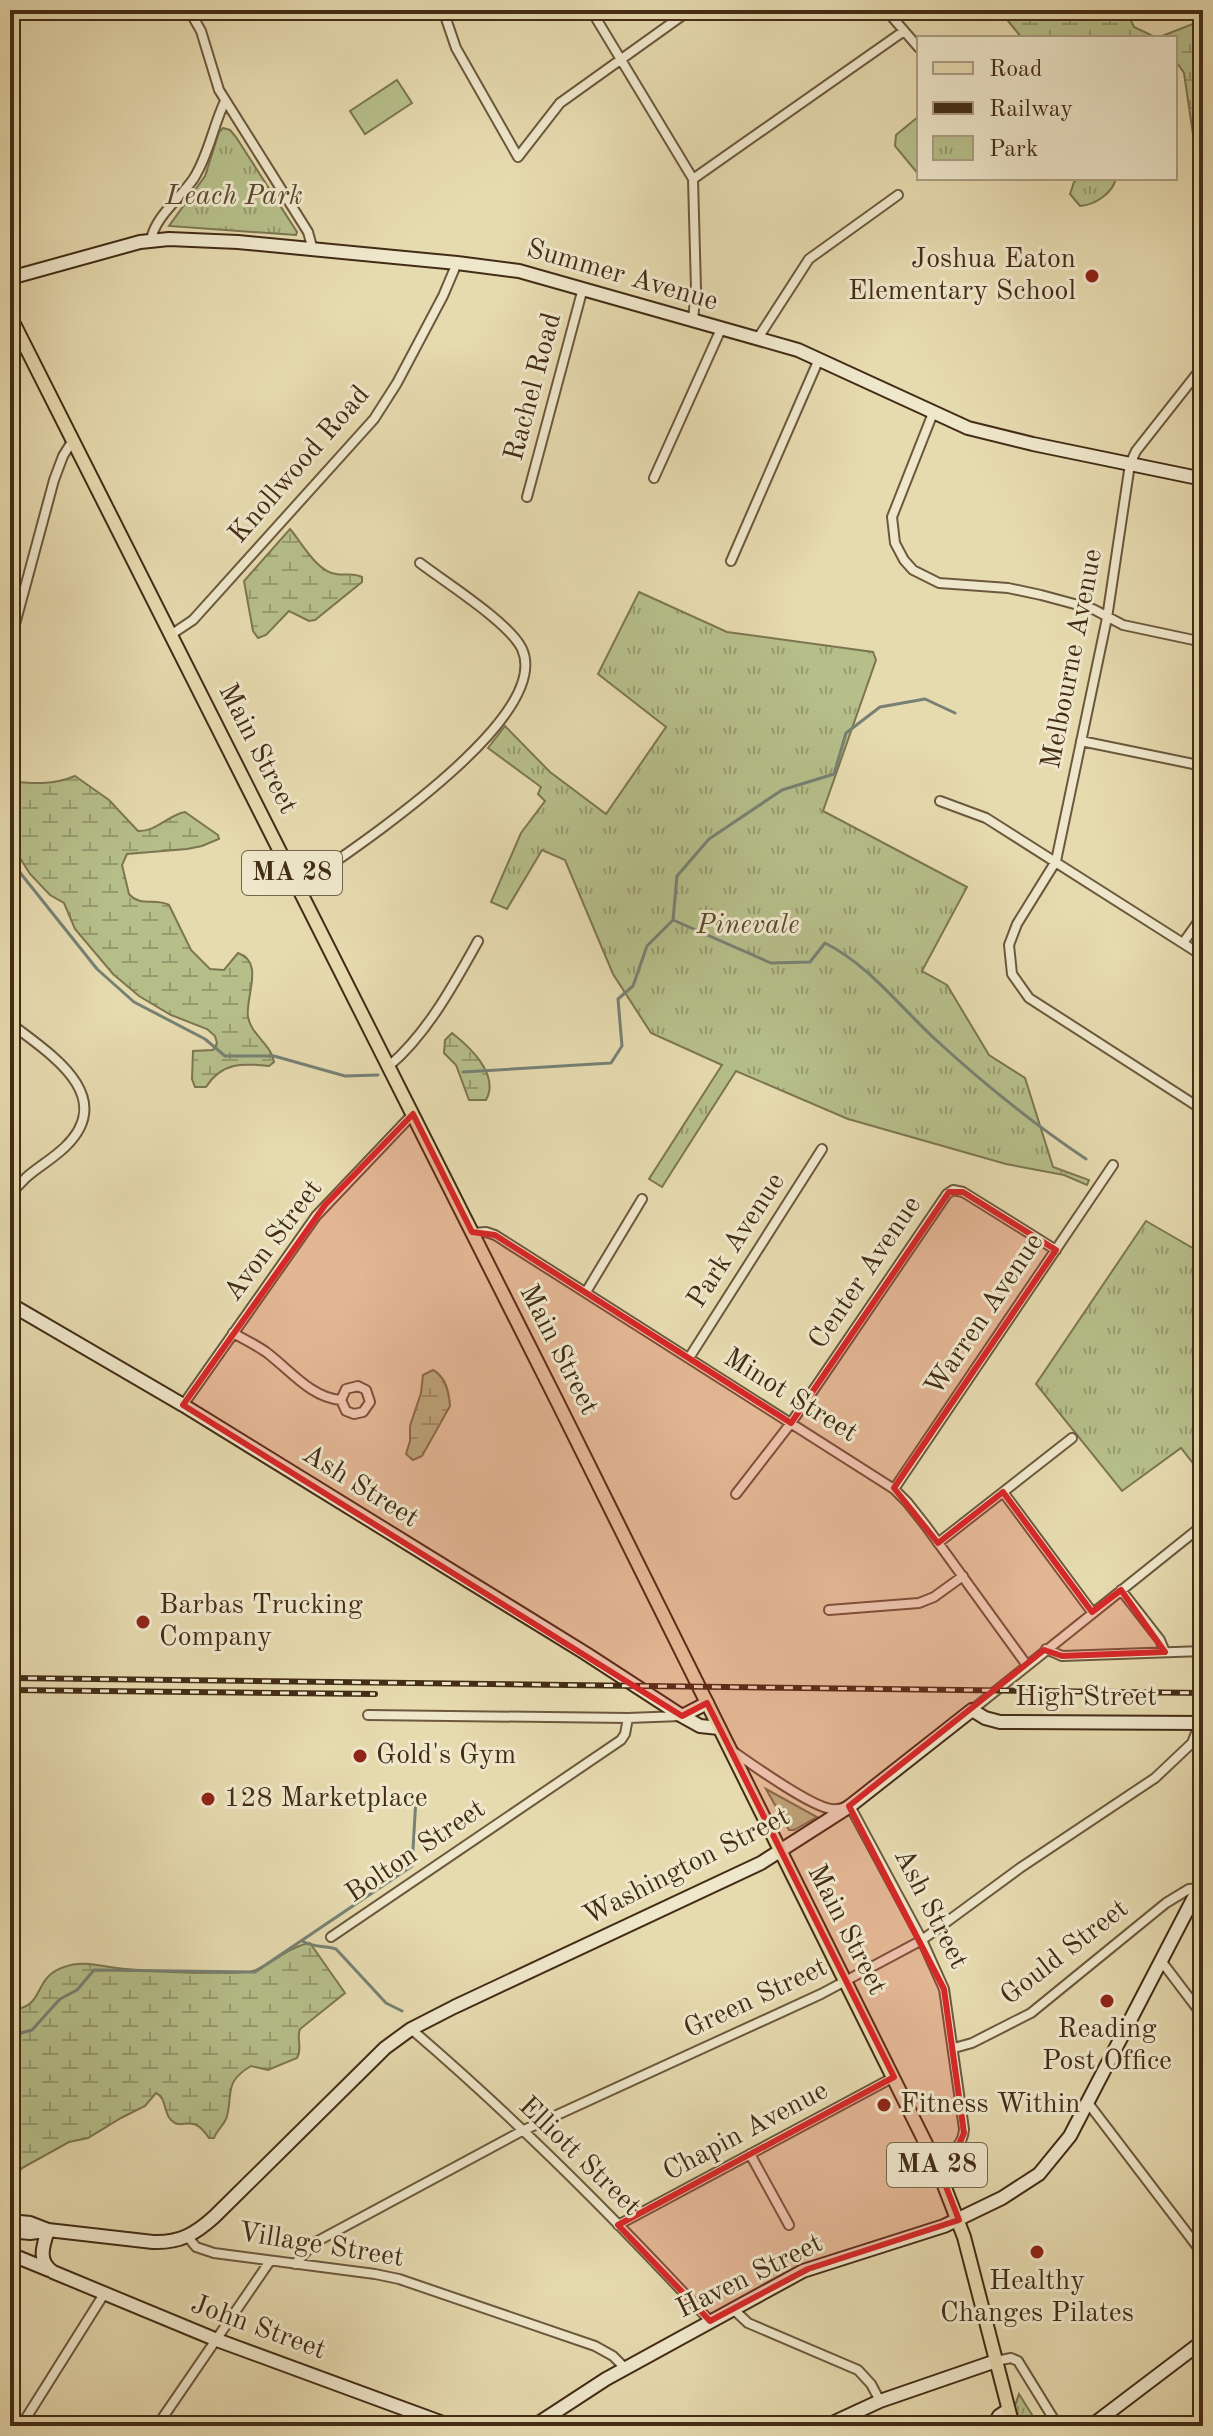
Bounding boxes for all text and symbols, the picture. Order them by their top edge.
legend [917,36,1177,180]
text: Road [989,58,1042,82]
text: Railway [989,98,1073,122]
text: Park [989,138,1038,162]
park label: Leach Park [164,183,303,211]
street label: Summer Avenue [523,235,721,317]
place label: Joshua Eaton Elementary School [848,246,1076,306]
marker: Joshua Eaton Elementary School [1083,267,1101,285]
street label: Rachel Road [501,310,567,464]
street label: Knollwood Road [224,381,376,549]
street label: Melbourne Avenue [1038,547,1108,771]
street label: Main Street [212,679,302,819]
road number: MA 28 [242,851,342,895]
park label: Pinevale [696,912,800,940]
street label: Park Avenue [683,1169,791,1313]
street label: Avon Street [219,1175,329,1307]
street label: Center Avenue [805,1192,927,1354]
street label: Warren Avenue [920,1229,1050,1401]
street label: Main Street [513,1280,603,1420]
street label: Minot Street [718,1344,862,1448]
street label: Ash Street [297,1440,423,1534]
place label: Barbas Trucking Company [159,1592,363,1652]
marker: Barbas Trucking Company [134,1613,152,1631]
street label: High Street [1015,1684,1157,1712]
place label: Gold's Gym [376,1742,516,1770]
marker: Gold's Gym [351,1747,369,1765]
place label: 128 Marketplace [224,1785,428,1813]
marker: 128 Marketplace [199,1790,217,1808]
street label: Bolton Street [341,1795,491,1909]
street label: Washington Street [579,1803,795,1931]
street label: Ash Street [888,1844,972,1974]
street label: Main Street [801,1860,891,2000]
street label: Gould Street [996,1895,1134,2011]
street label: Green Street [680,1954,832,2044]
marker: Reading Post Office [1098,1992,1116,2010]
place label: Reading Post Office [1042,2016,1172,2076]
street label: Chapin Avenue [659,2077,833,2187]
place label: Fitness Within [900,2091,1080,2119]
street label: Elliott Street [513,2092,645,2222]
marker: Fitness Within [875,2096,893,2114]
road number: MA 28 [887,2143,987,2187]
street label: Village Street [236,2219,406,2273]
street label: Haven Street [673,2230,827,2324]
marker: Healthy Changes Pilates [1028,2243,1046,2261]
place label: Healthy Changes Pilates [940,2268,1134,2328]
street label: John Street [187,2291,329,2365]

